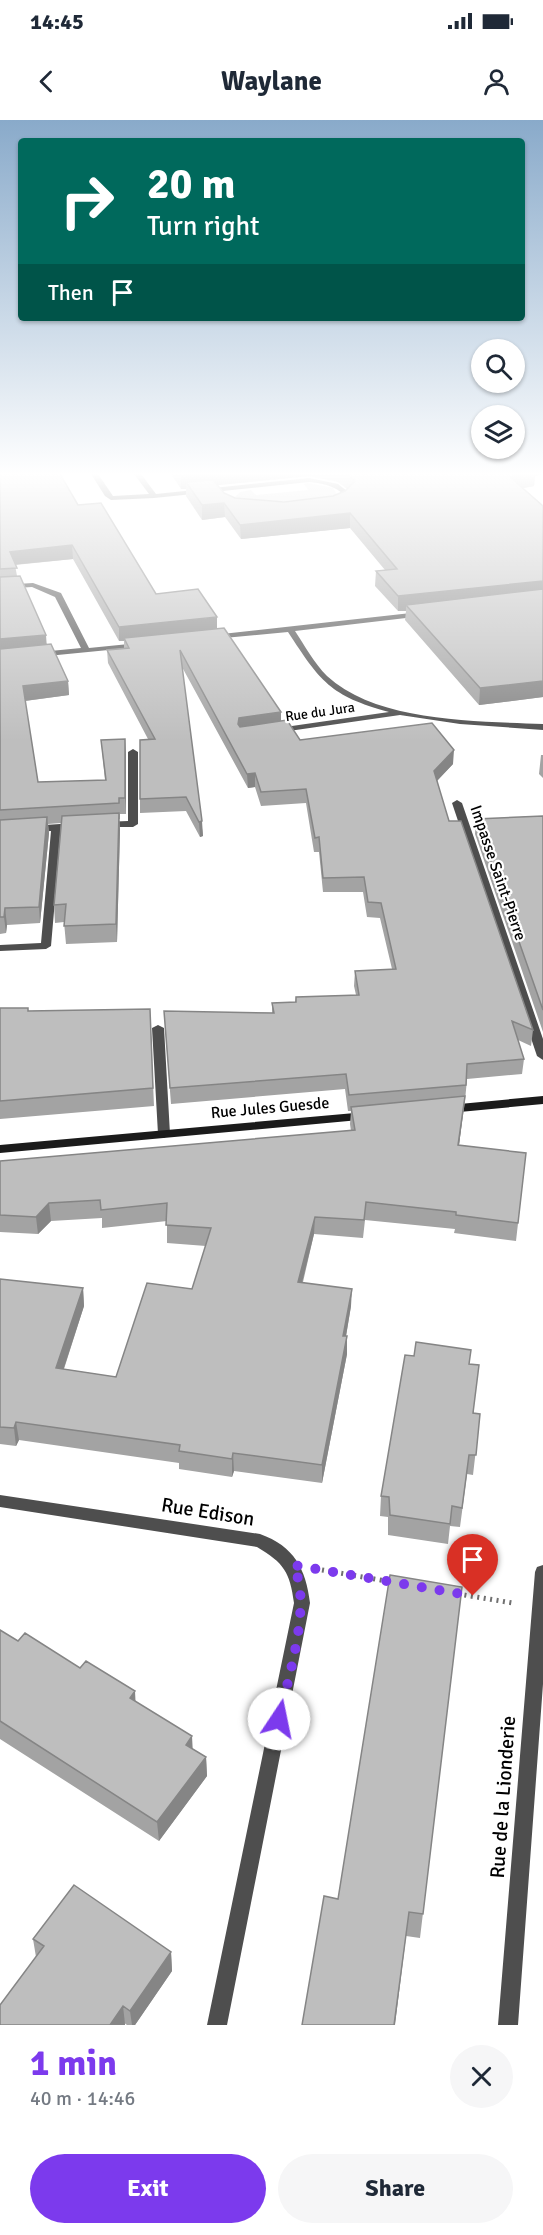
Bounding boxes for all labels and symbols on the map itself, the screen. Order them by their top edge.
street label: Rue du Jura [284,699,356,725]
street label: Impasse Saint-Pierre [465,803,531,943]
street label: Rue Jules Guesde [210,1093,330,1123]
street label: Rue Edison [160,1492,256,1532]
pin [447,1534,498,1596]
position arrow [247,1687,311,1751]
street label: Rue de la Lionderie [485,1715,521,1879]

